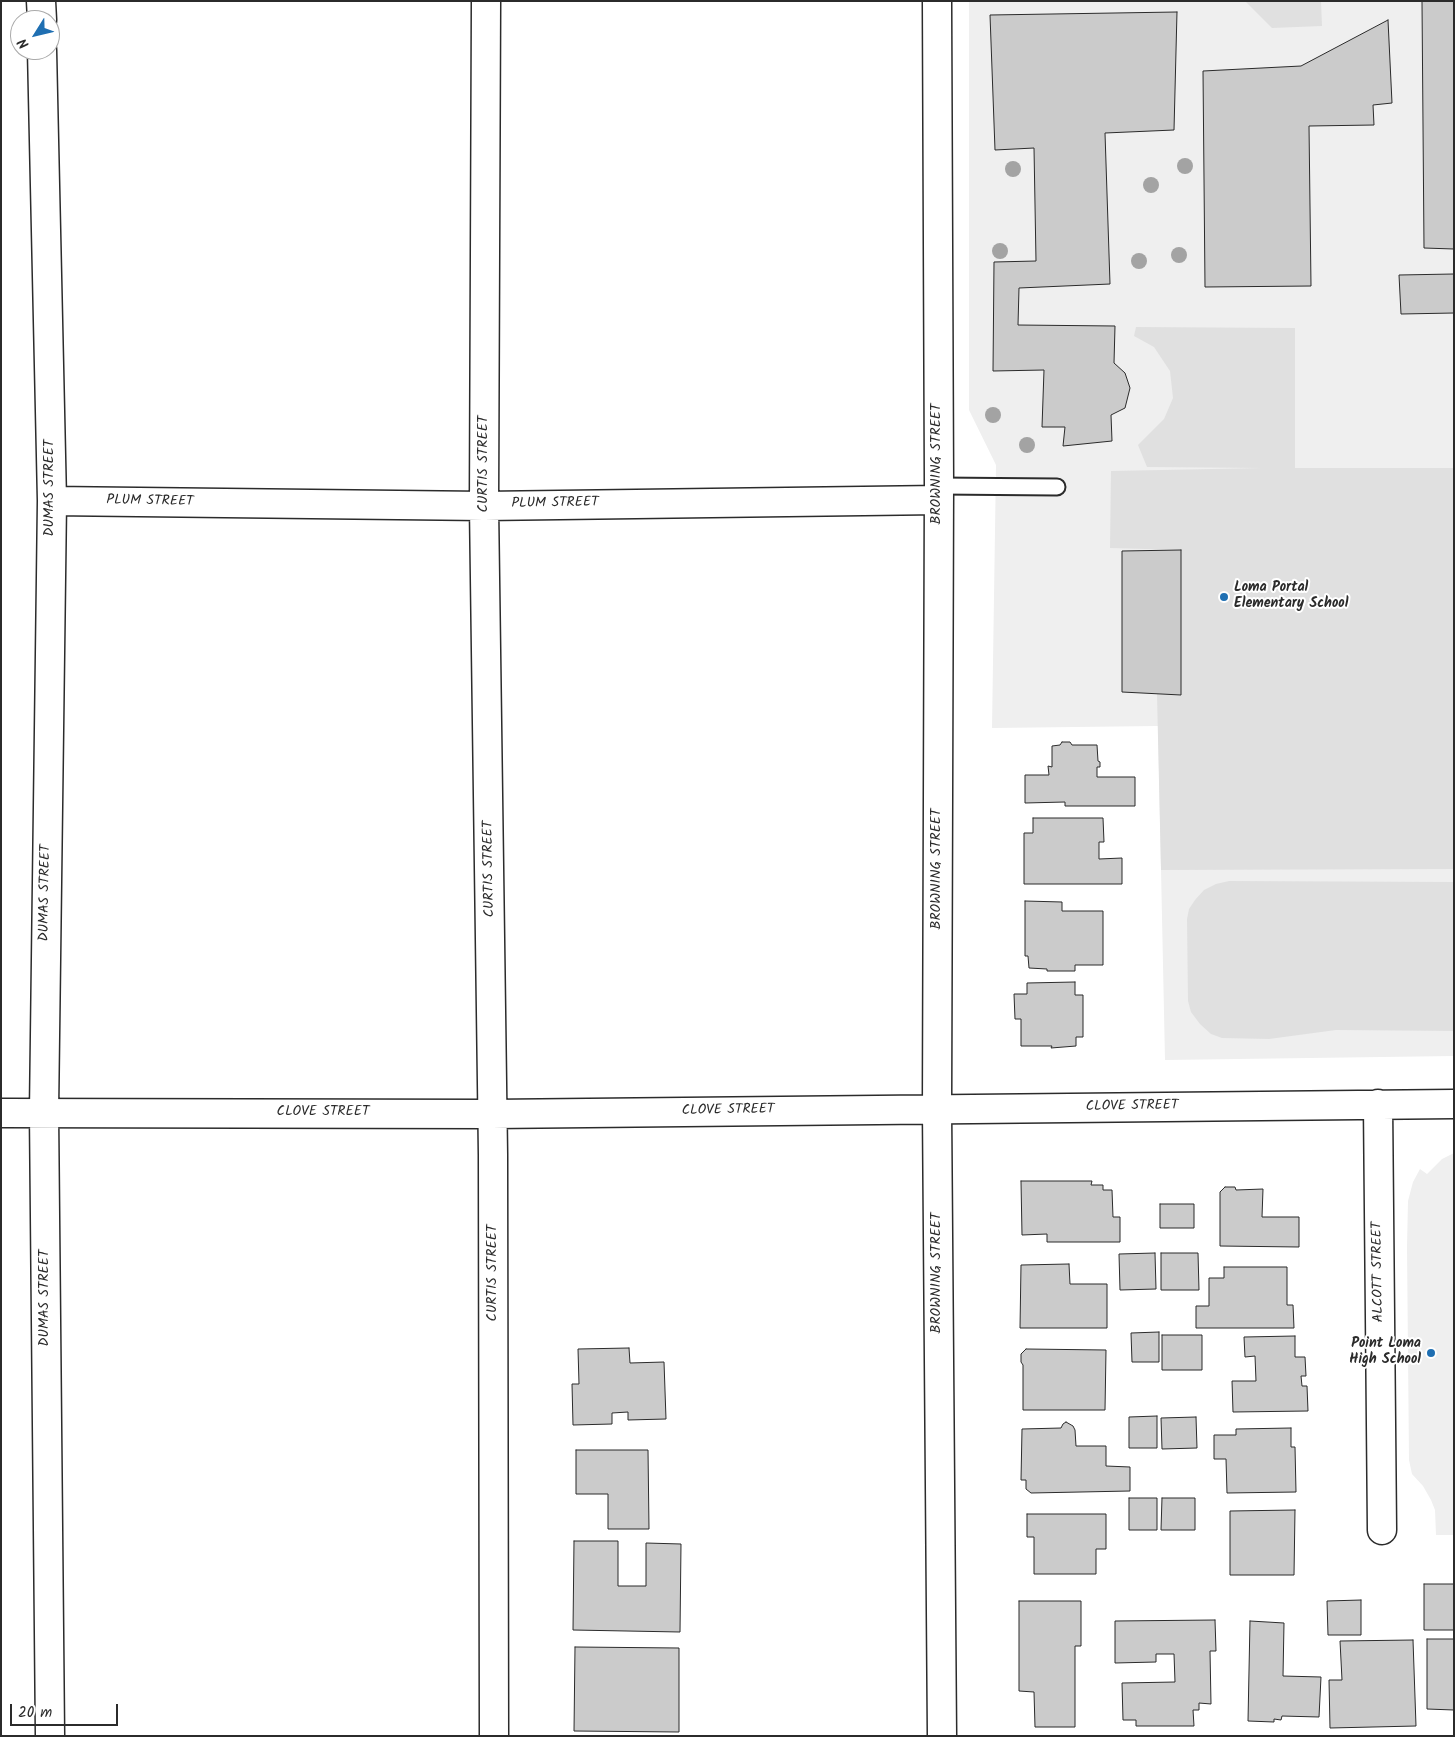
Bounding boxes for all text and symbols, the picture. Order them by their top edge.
north arrow [10,10,60,60]
text: N [12,33,35,53]
street label: BROWNING STREET [930,403,946,525]
street label: CURTIS STREET [477,416,493,512]
street label: DUMAS STREET [43,440,59,536]
street label: PLUM STREET [106,493,194,511]
street label: PLUM STREET [511,495,599,513]
place label: Loma Portal Elementary School [1234,581,1348,614]
marker: Loma Portal Elementary School [1218,591,1230,603]
street label: BROWNING STREET [930,808,946,930]
street label: CURTIS STREET [481,820,499,918]
street label: DUMAS STREET [37,844,55,942]
street label: CLOVE STREET [1085,1098,1179,1116]
street label: CLOVE STREET [681,1102,775,1120]
street label: CLOVE STREET [277,1105,369,1121]
street label: BROWNING STREET [930,1212,946,1334]
street label: ALCOTT STREET [1370,1222,1388,1322]
street label: CURTIS STREET [486,1225,502,1321]
street label: DUMAS STREET [38,1250,54,1346]
place label: Point Loma High School [1349,1337,1421,1370]
marker: Point Loma High School [1425,1347,1437,1359]
scale bar [12,1694,120,1726]
text: 20 m [18,1701,52,1725]

